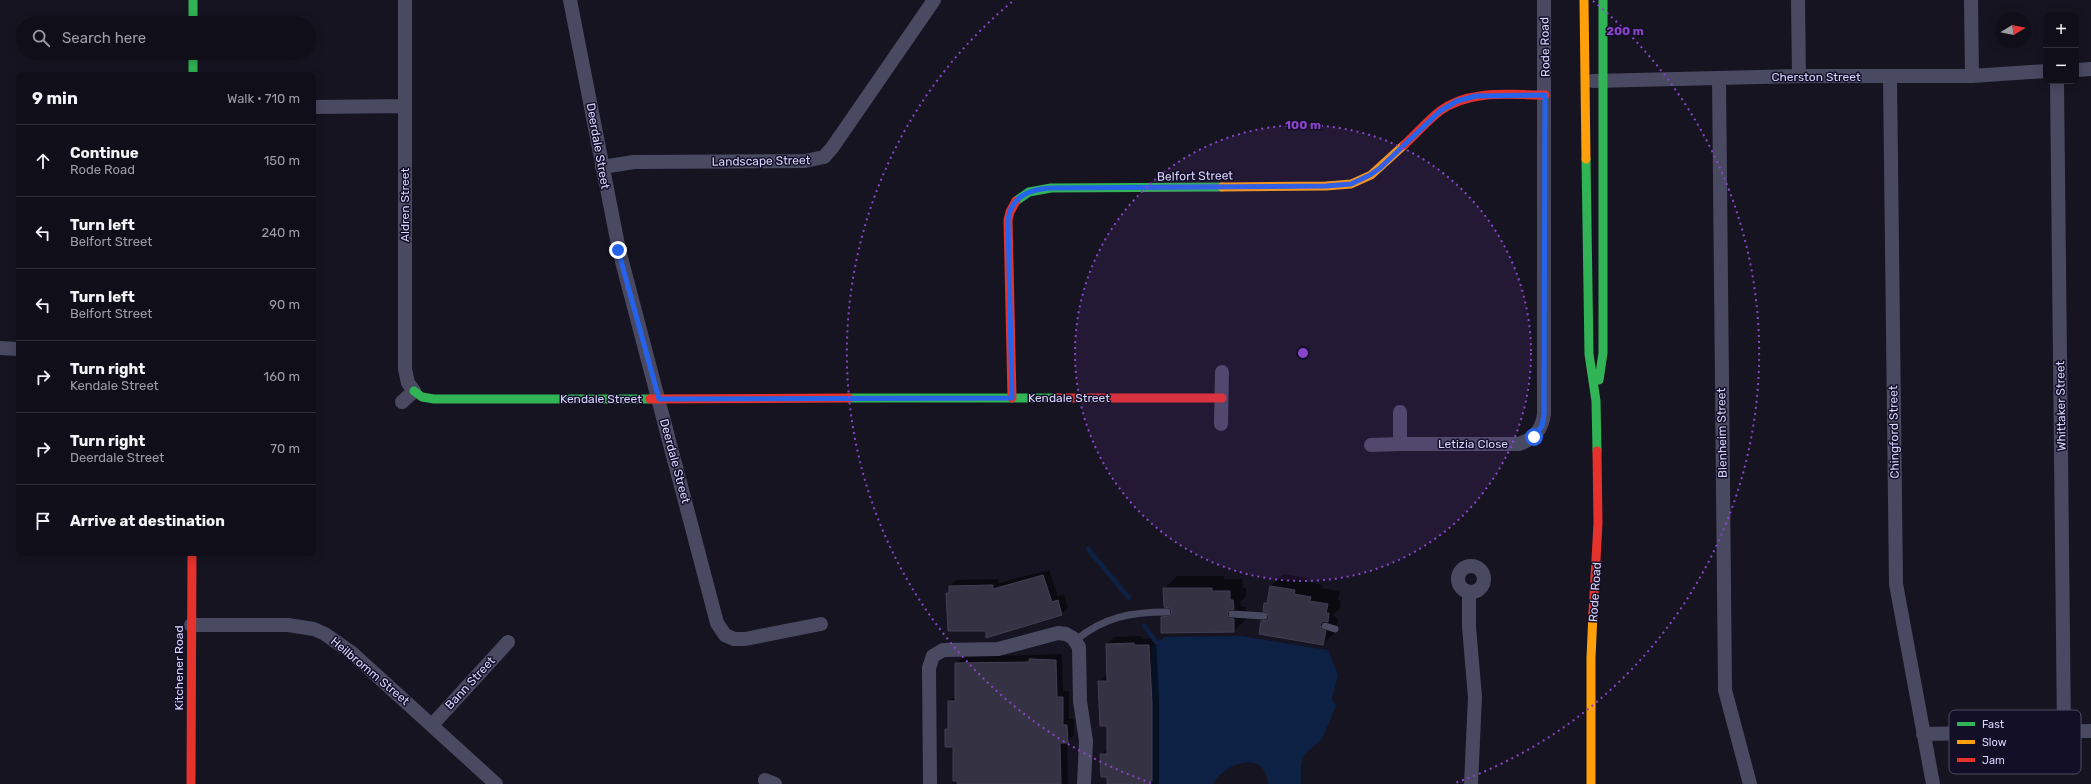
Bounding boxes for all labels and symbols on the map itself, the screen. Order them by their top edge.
north arrow [1995,12,2031,48]
street label: Rode Road [1537,17,1553,77]
text: 200 m [1606,24,1644,38]
street label: Cherston Street [1771,70,1861,84]
street label: Deerdale Street [584,102,613,190]
text: 100 m [1285,118,1321,132]
street label: Landscape Street [712,153,811,169]
street label: Aldren Street [398,168,412,242]
street label: Belfort Street [1157,168,1233,184]
route end [609,241,627,259]
centre of rings [1296,346,1310,360]
street label: Whittaker Street [2053,360,2069,451]
street label: Chingford Street [1886,385,1902,479]
street label: Blenheim Street [1714,388,1730,478]
street label: Kendale Street [1028,391,1110,405]
street label: Kendale Street [560,392,642,406]
street label: Deerdale Street [657,417,693,505]
route start [1525,428,1543,446]
street label: Letizia Close [1438,437,1508,451]
street label: Rode Road [1586,562,1604,622]
street label: Kitchener Road [172,625,186,711]
street label: Heilbromm Street [328,634,412,708]
street label: Bann Street [442,654,498,712]
legend [1949,710,2081,774]
text: Fast [1982,718,2005,731]
text: Slow [1982,736,2007,749]
text: Jam [1982,754,2005,767]

